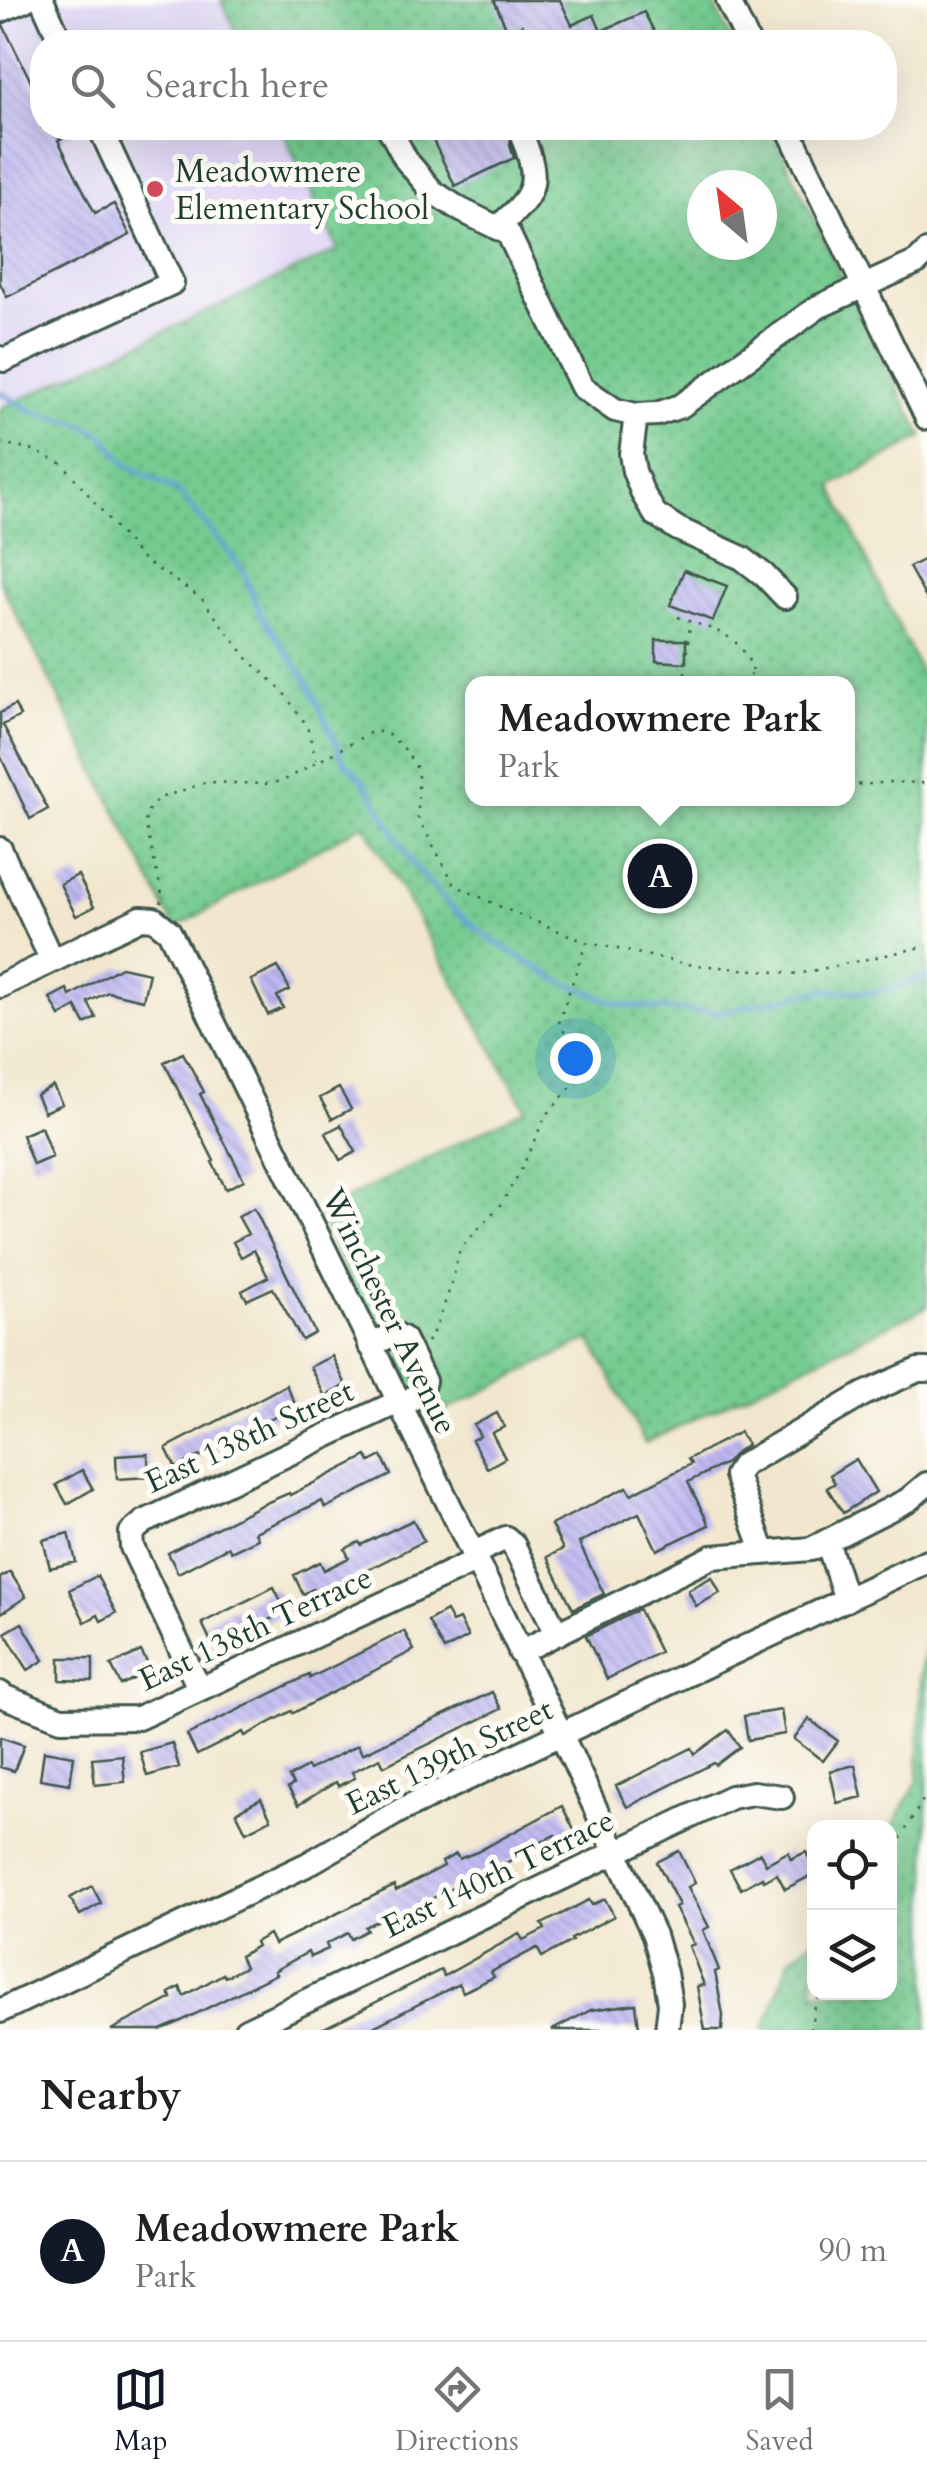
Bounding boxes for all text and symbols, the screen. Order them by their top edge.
search box [30,30,897,140]
icon: search [65,58,120,113]
text: Search here [145,59,329,111]
place label: Meadowmere Elementary School [175,150,429,231]
north arrow [687,170,777,260]
marker: Meadowmere Elementary School [144,178,166,200]
popup [465,676,855,806]
text: Meadowmere Park [498,693,822,745]
text: Park [498,745,560,789]
pin: A [628,838,692,914]
your location [550,1033,601,1084]
street label: Winchester Avenue [310,1180,468,1442]
street label: East 138th Street [138,1369,361,1504]
street label: East 138th Terrace [132,1556,379,1702]
street label: East 139th Street [338,1688,560,1826]
street label: East 140th Terrace [375,1799,622,1949]
map controls [807,1820,897,2000]
button: locate [807,1820,897,1910]
button: layers [807,1910,897,2000]
text: Nearby [40,2067,182,2124]
text: Meadowmere Park [135,2203,459,2255]
text: A [60,2229,85,2273]
text: 90 m [819,2229,887,2273]
text: Park [135,2255,197,2299]
tab: Map [113,2362,168,2460]
tab: Directions [395,2362,519,2460]
tab: Saved [746,2362,814,2460]

